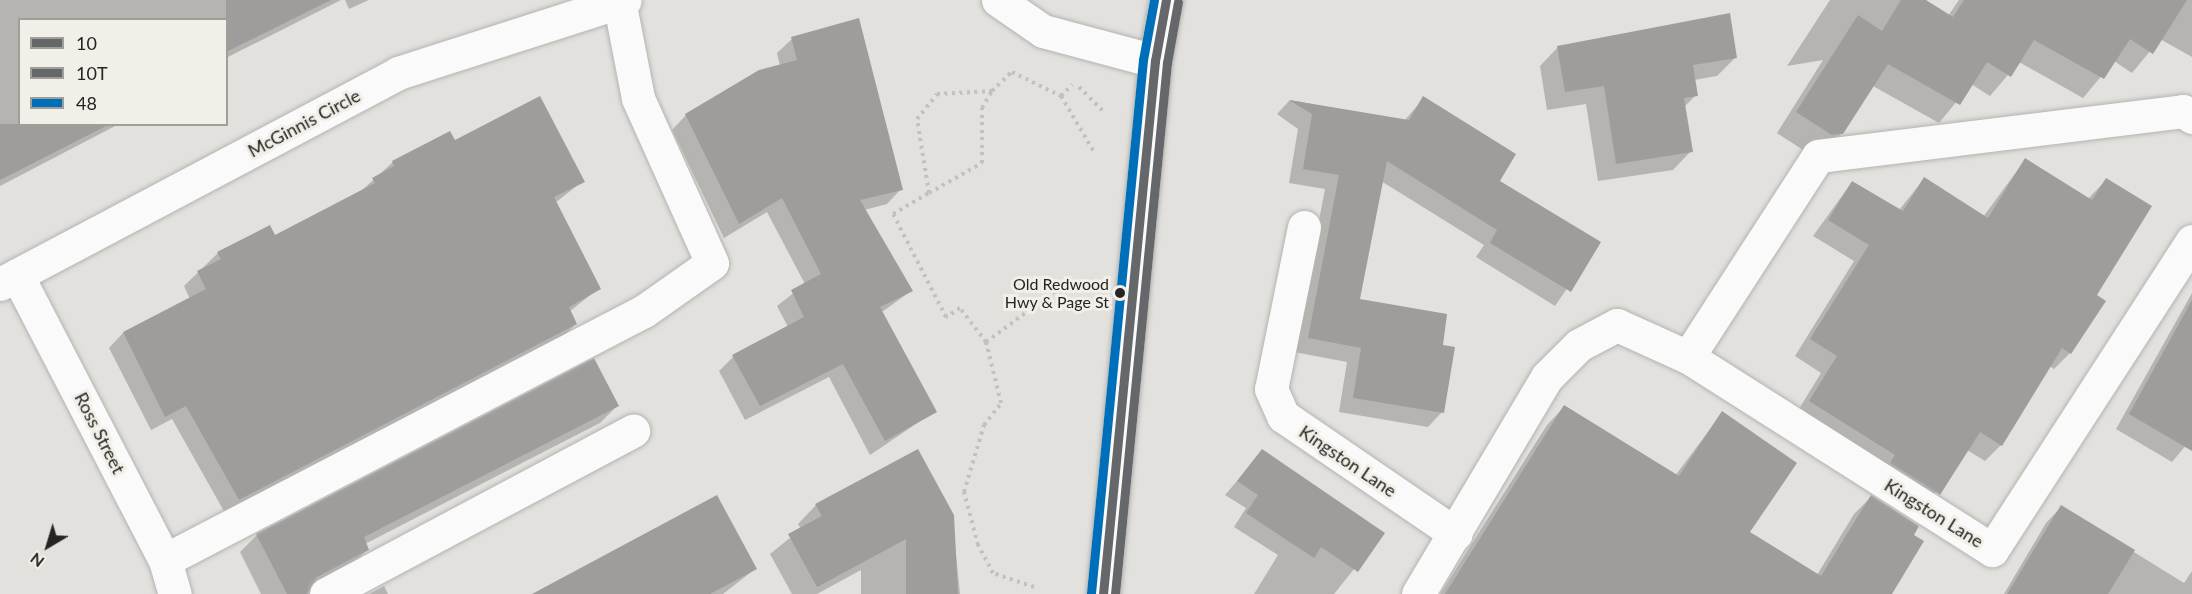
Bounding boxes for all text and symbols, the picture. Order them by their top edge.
legend [18,18,228,126]
text: 10 [76,32,97,54]
text: 10T [76,62,108,84]
street label: McGinnis Circle [244,84,364,162]
text: 48 [76,92,97,114]
place label: Old Redwood Hwy & Page St [1004,274,1109,312]
marker: Old Redwood Hwy & Page St [1114,287,1126,299]
street label: Ross Street [70,389,130,477]
street label: Kingston Lane [1295,421,1401,501]
street label: Kingston Lane [1881,474,1987,552]
north arrow [18,516,78,576]
text: N [26,549,47,572]

